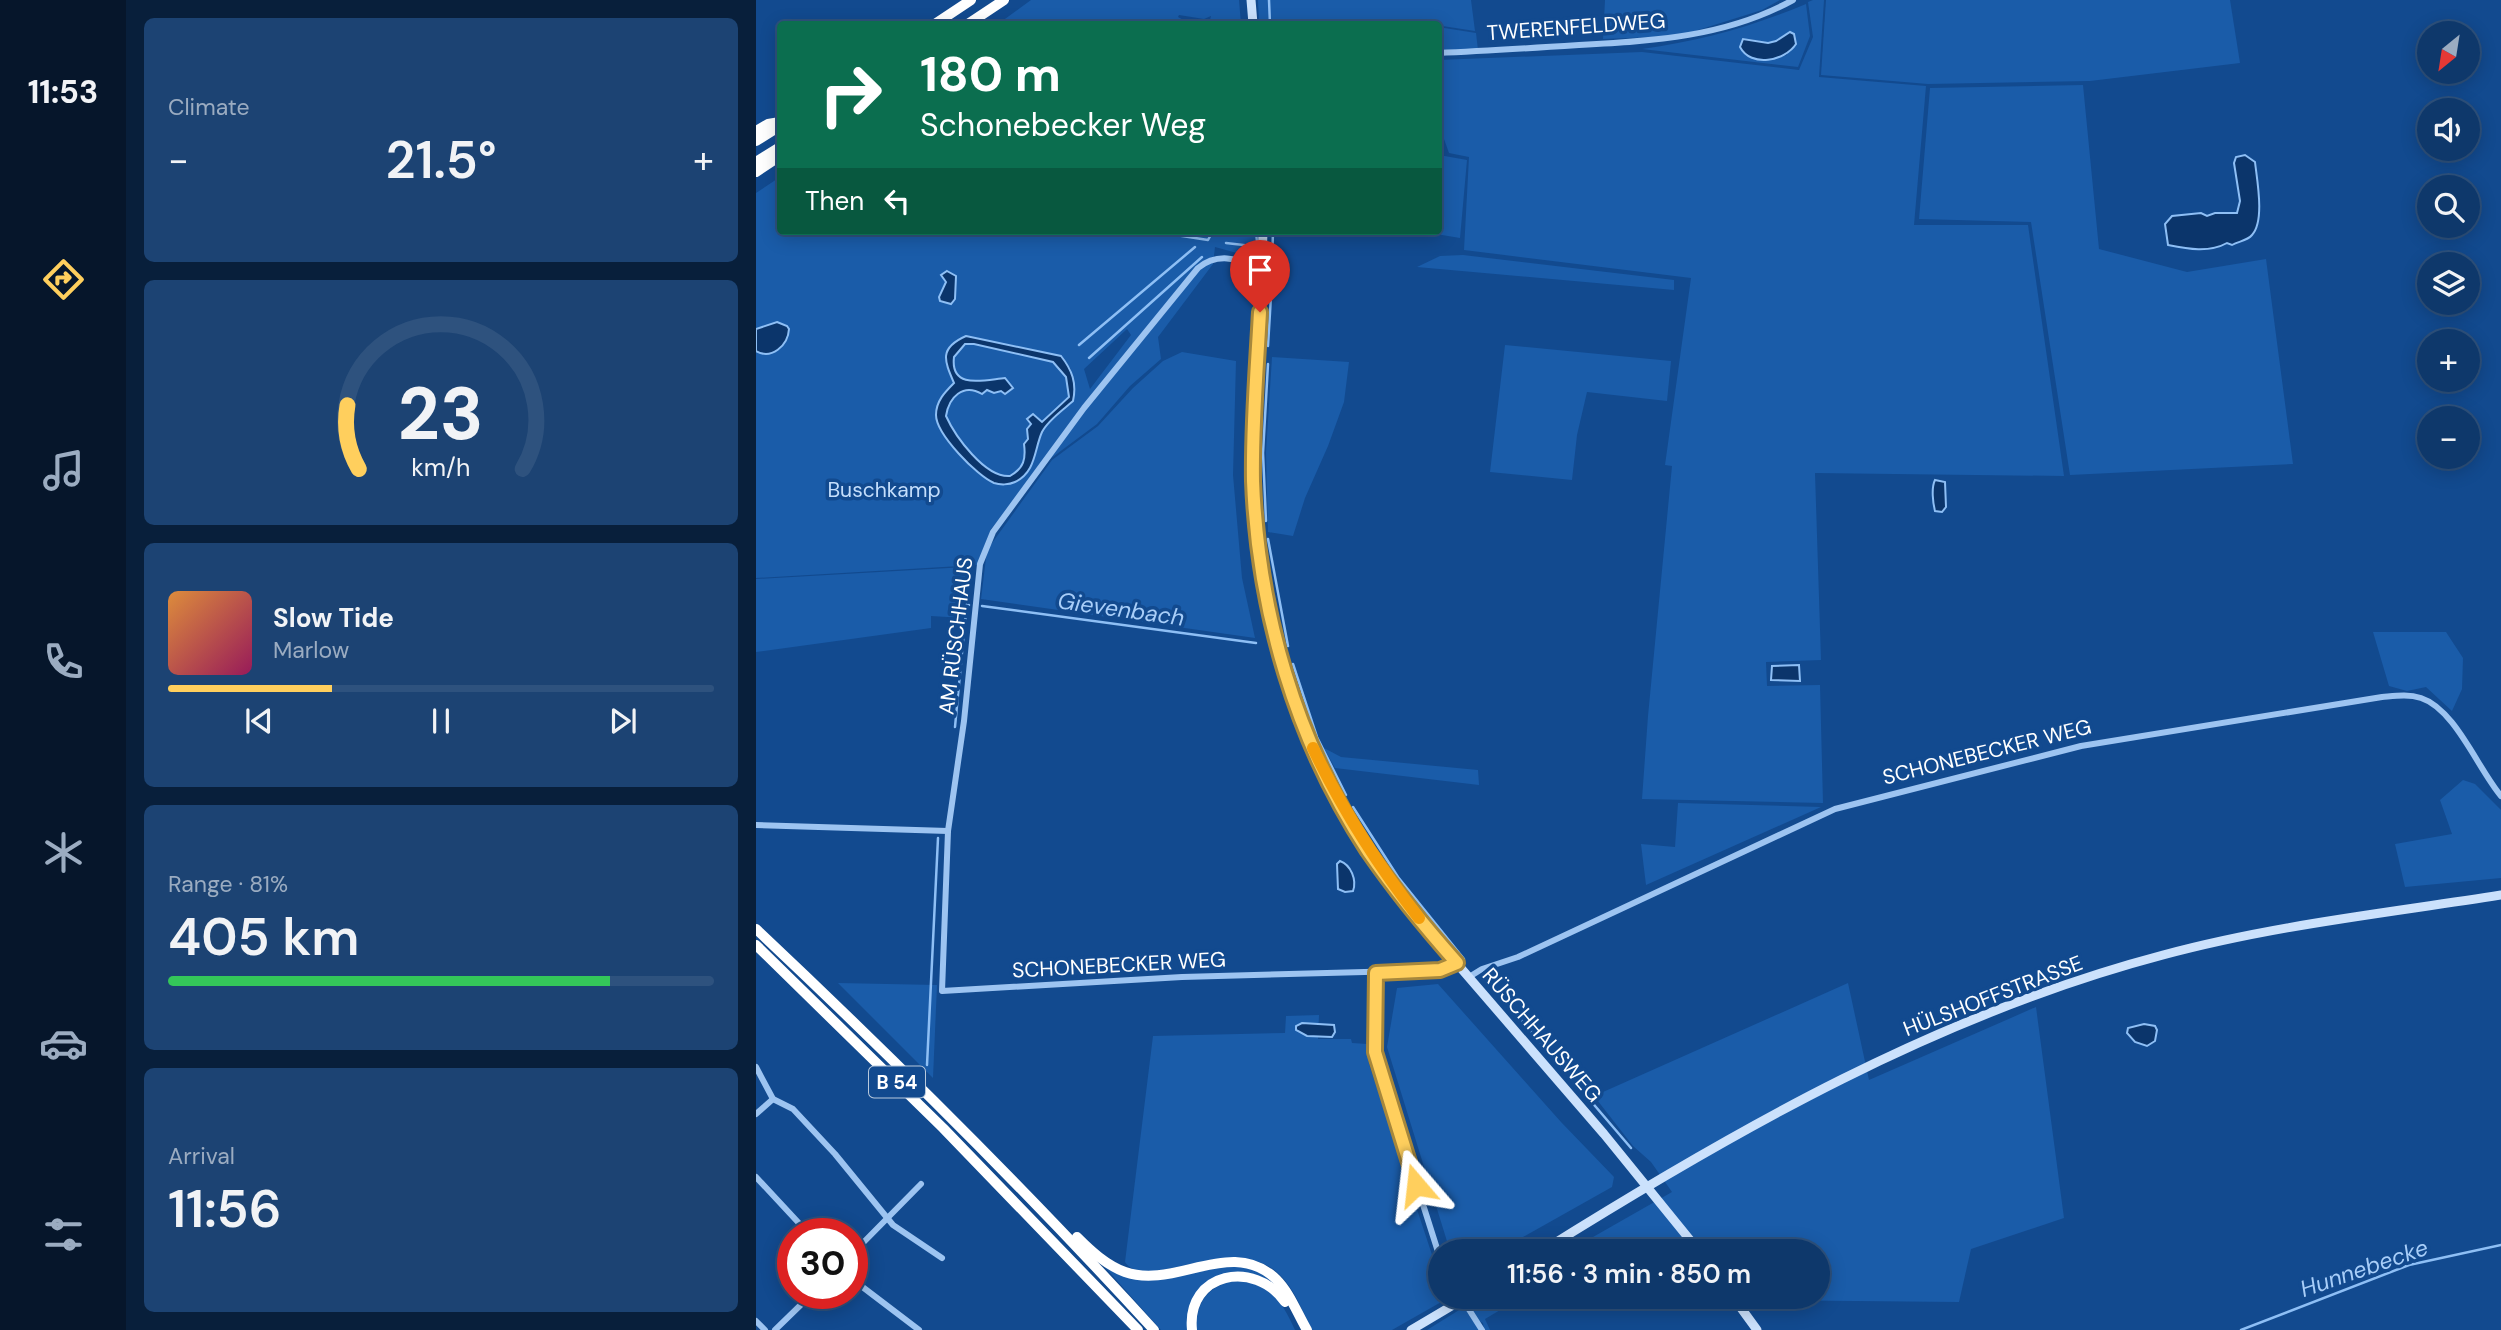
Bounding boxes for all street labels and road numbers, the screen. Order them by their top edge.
street label: TWERENFELDWEG [1486,7,1666,47]
street label: AM RÜSCHHAUS [932,556,980,716]
street label: SCHONEBECKER WEG [1880,713,2094,791]
street label: SCHONEBECKER WEG [1011,945,1227,985]
street label: HÜLSHOFFSTRASSE [1899,949,2087,1043]
street label: RÜSCHHAUSWEG [1476,962,1608,1108]
road number: B 54 [869,1066,925,1098]

